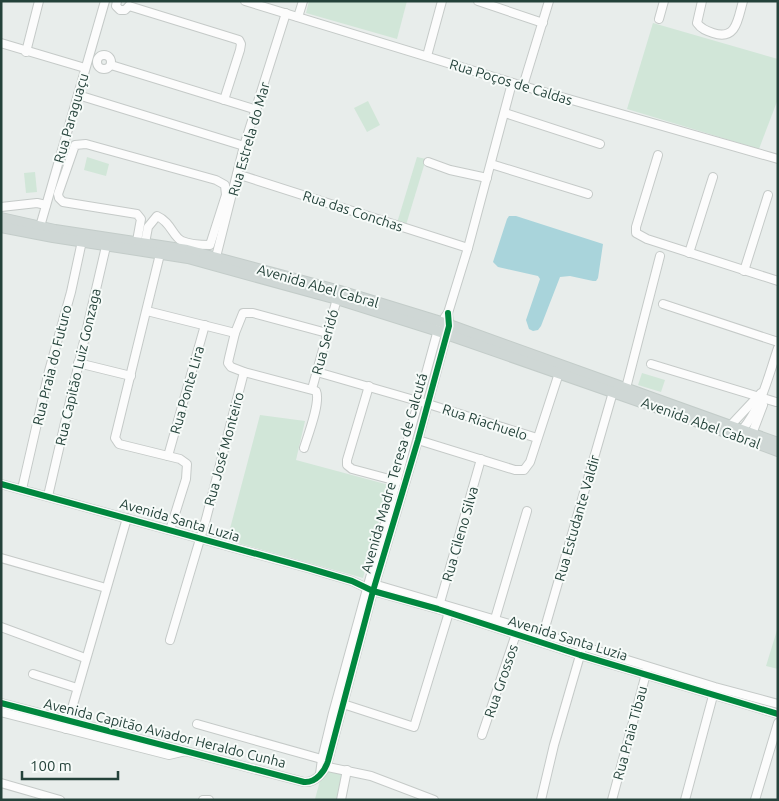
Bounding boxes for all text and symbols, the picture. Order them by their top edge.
street label: Rua Poços de Caldas [448,56,574,108]
street label: Rua Paraguaçu [51,71,91,165]
street label: Rua Estrela do Mar [225,79,273,198]
street label: Rua das Conchas [301,187,405,235]
street label: Avenida Abel Cabral [255,261,381,311]
street label: Rua Capitão Luiz Gonzaga [52,287,104,447]
street label: Rua Praia do Futuro [29,303,75,427]
street label: Rua Seridó [309,307,341,377]
street label: Rua Ponte Lira [167,344,207,436]
street label: Avenida Madre Teresa de Calcutá [358,371,430,575]
street label: Rua José Monteiro [201,390,247,508]
street label: Avenida Abel Cabral [639,394,763,452]
street label: Rua Riachuelo [440,401,530,443]
street label: Rua Estudante Valdir [551,452,603,583]
street label: Rua Cileno Silva [439,485,481,583]
street label: Avenida Santa Luzia [118,495,242,545]
street label: Avenida Santa Luzia [506,612,630,664]
street label: Rua Grossos [481,642,521,720]
street label: Rua Praia Tibau [610,684,650,782]
street label: Avenida Capitão Aviador Heraldo Cunha [42,695,288,771]
scale bar [22,748,119,780]
text: 100 m [30,757,72,774]

